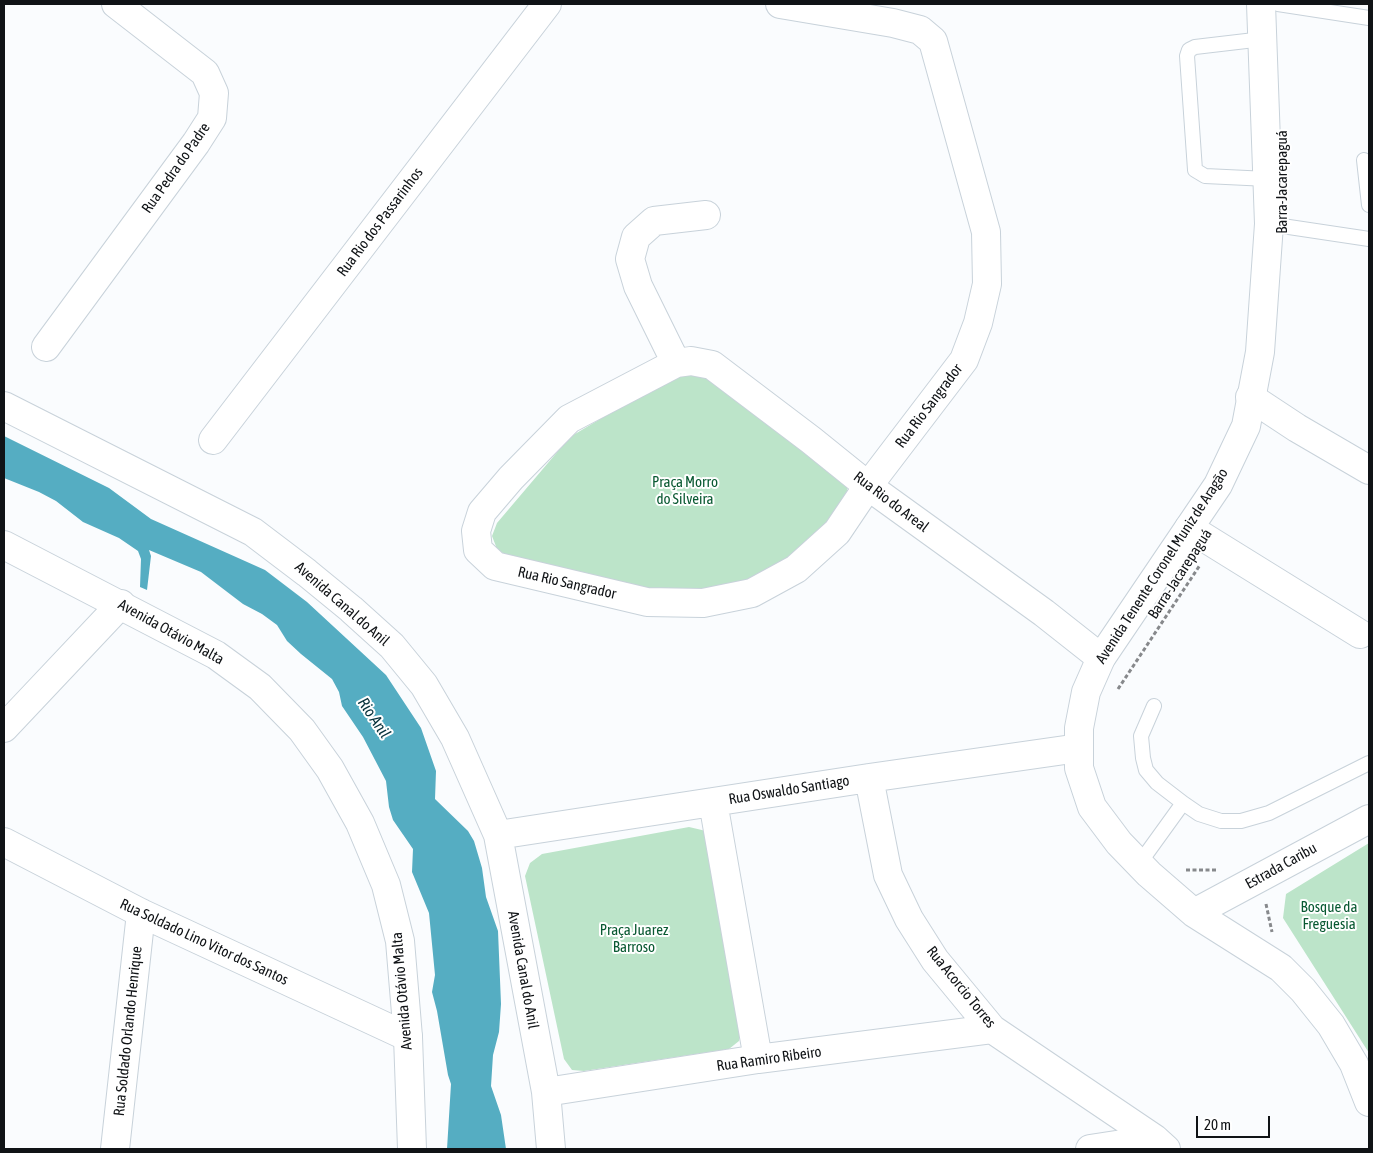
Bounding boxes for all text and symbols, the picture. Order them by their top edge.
street label: Rua Pedra do Padre [138,119,214,217]
street label: Barra-Jacarepaguá [1273,130,1291,234]
street label: Rua Rio dos Passarinhos [333,164,427,280]
street label: Rua Rio Sangrador [892,360,966,452]
street label: Avenida Tenente Coronel Muniz de Aragão [1092,465,1232,667]
street label: Rua Rio do Areal [850,468,932,536]
park label: Praça Morro do Silveira [652,473,718,508]
street label: Barra-Jacarepaguá [1144,526,1216,622]
street label: Avenida Canal do Anil [291,558,393,650]
street label: Rua Rio Sangrador [516,563,618,603]
street label: Avenida Otávio Malta [115,595,227,669]
water label: Rio Anil [353,694,395,742]
street label: Rua Oswaldo Santiago [727,772,851,808]
street label: Estrada Caribu [1242,839,1320,893]
street label: Rua Soldado Lino Vitor dos Santos [117,895,291,989]
park label: Bosque da Freguesia [1301,898,1357,933]
street label: Avenida Canal do Anil [504,910,542,1030]
park label: Praça Juarez Barroso [600,921,668,956]
street label: Avenida Otávio Malta [388,931,416,1051]
street label: Rua Acorcio Torres [923,943,999,1031]
street label: Rua Soldado Orlando Henrique [110,945,146,1117]
street label: Rua Ramiro Ribeiro [715,1043,823,1075]
scale bar [1198,1106,1272,1138]
text: 20 m [1204,1116,1231,1133]

